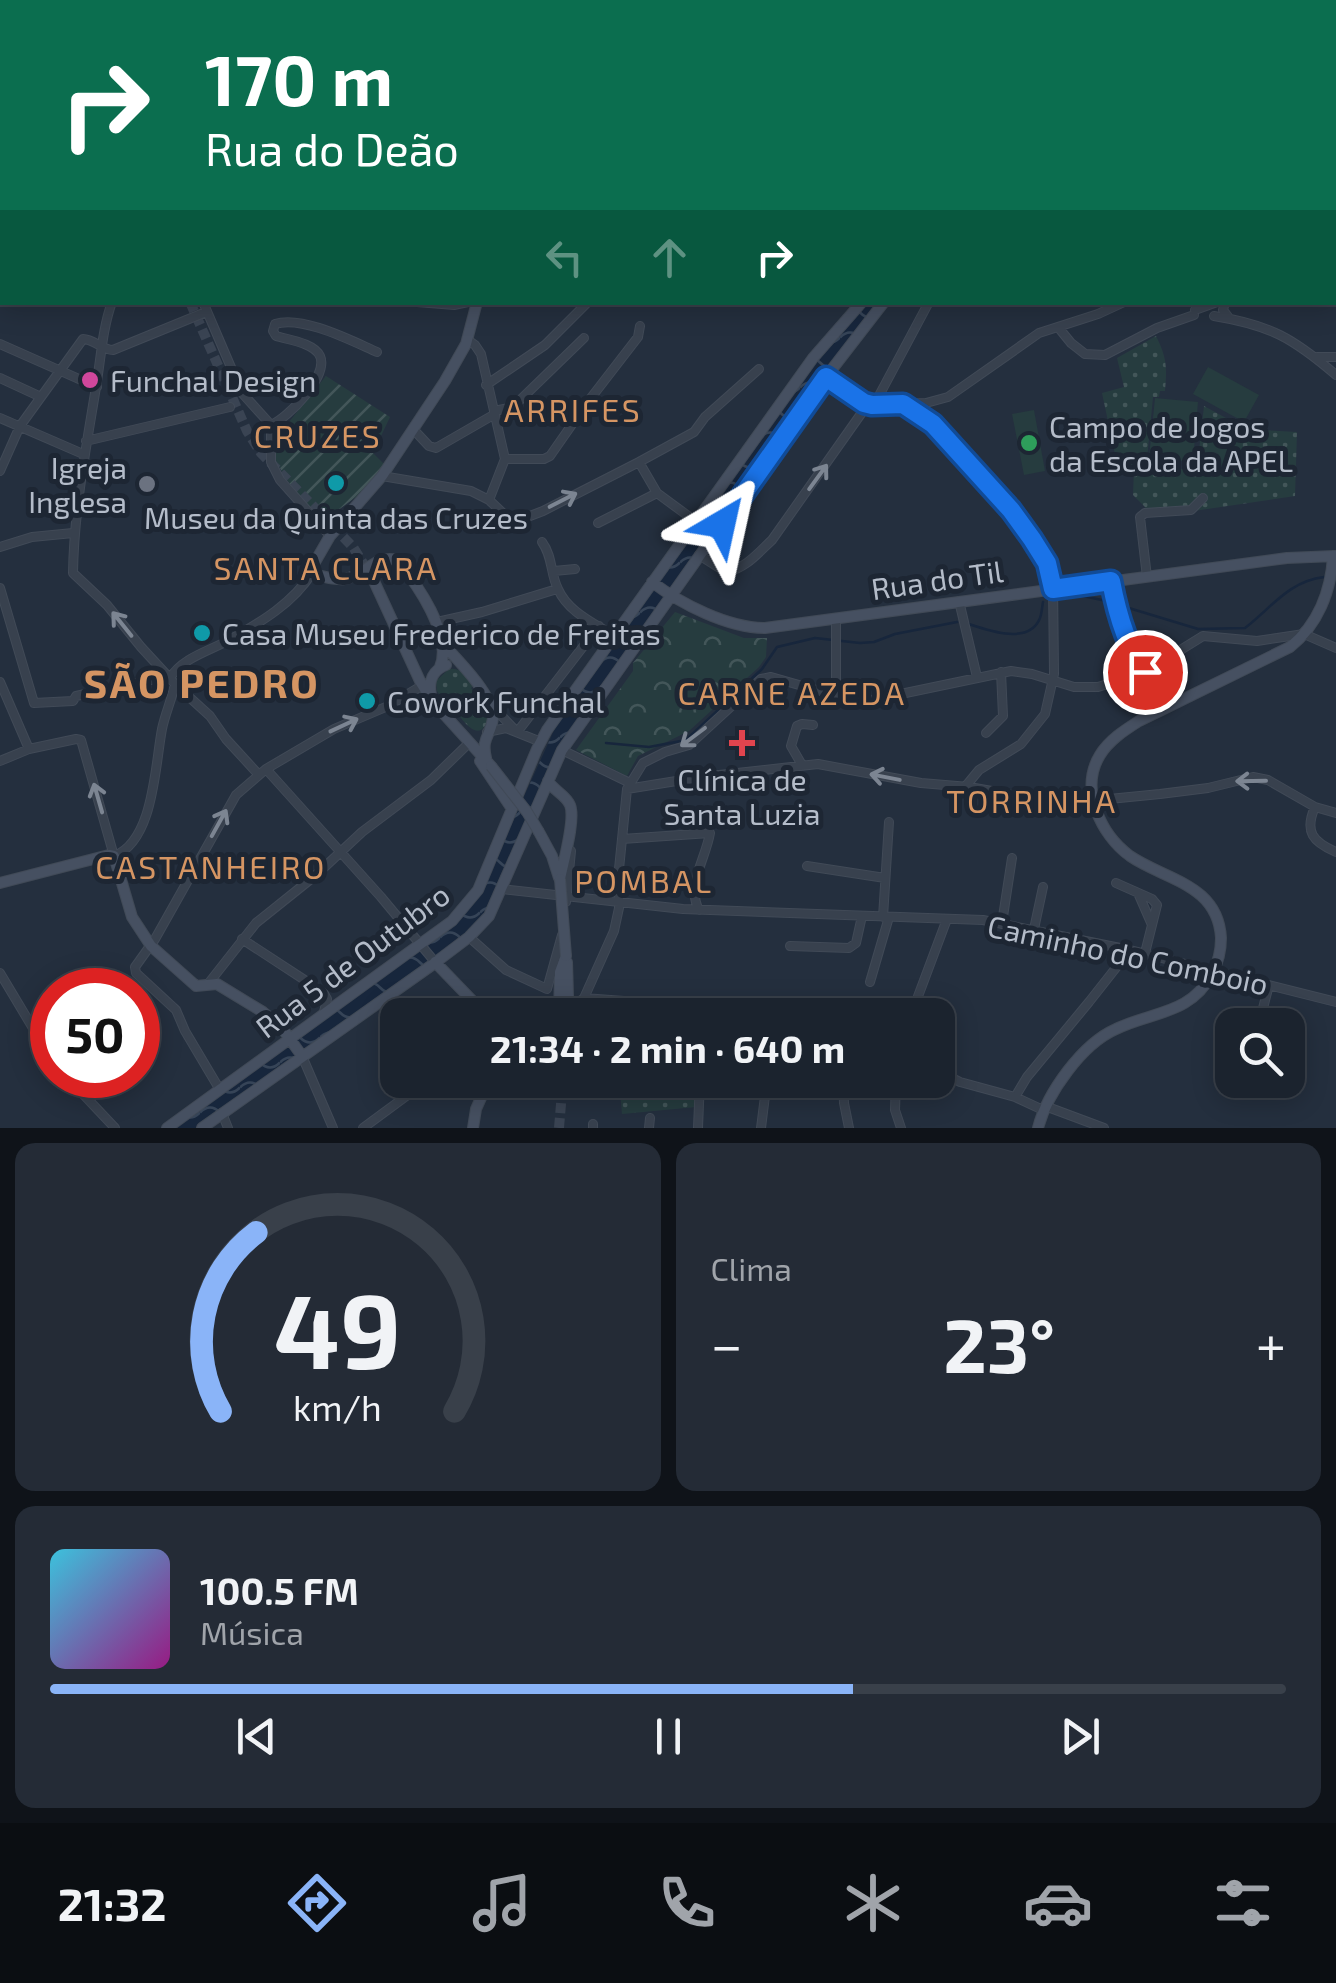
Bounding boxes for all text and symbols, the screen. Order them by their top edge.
text: 170 m [205,36,393,120]
icon: right [40,40,170,170]
text: Rua do Deão [205,121,459,175]
icon: left [537,230,592,285]
icon: ahead [642,230,697,285]
icon: right [747,230,802,285]
place label: Funchal Design [110,362,317,398]
marker: Funchal Design [79,369,101,391]
district label: ARRIFES [504,390,642,428]
place label: Campo de Jogos da Escola da APEL [1049,408,1293,478]
district label: CRUZES [254,416,382,454]
marker: Campo de Jogos da Escola da APEL [1018,432,1040,454]
place label: Igreja Inglesa [28,449,127,519]
one-way arrow [807,463,828,491]
marker: Museu da Quinta das Cruzes [325,472,347,494]
position arrow [670,472,774,576]
marker: Igreja Inglesa [136,473,158,495]
one-way arrow [548,490,578,509]
place label: Museu da Quinta das Cruzes [144,499,528,535]
district label: SANTA CLARA [213,548,439,586]
street label: Rua do Til [869,552,1005,606]
one-way arrow [112,611,133,638]
place label: Casa Museu Frederico de Freitas [222,615,661,651]
marker: Casa Museu Frederico de Freitas [191,622,213,644]
pin [1103,630,1188,715]
icon: arrive [1118,645,1173,700]
district label: SÃO PEDRO [84,658,320,706]
district label: CARNE AZEDA [677,673,907,711]
place label: Cowork Funchal [387,683,604,719]
marker: Cowork Funchal [356,690,378,712]
one-way arrow [328,715,358,734]
one-way arrow [681,726,707,748]
marker: Clínica de Santa Luzia [729,730,755,756]
place label: Clínica de Santa Luzia [663,761,821,831]
one-way arrow [869,766,901,785]
one-way arrow [1235,772,1268,790]
district label: TORRINHA [946,781,1118,819]
one-way arrow [88,783,106,814]
one-way arrow [210,809,230,839]
district label: CASTANHEIRO [95,847,327,885]
district label: POMBAL [574,861,714,899]
street label: Rua 5 de Outubro [248,876,456,1044]
street label: Caminho do Comboio [984,907,1272,1001]
speed limit sign: 50 [30,968,160,1098]
map controls [1215,1008,1305,1098]
button: search [1215,1008,1305,1098]
text: 21:34 · 2 min · 640 m [490,1025,845,1071]
text: Clima [711,1249,792,1287]
text: 49 [274,1265,402,1390]
text: 23° [943,1298,1055,1388]
text: − [711,1310,743,1376]
text: + [1256,1310,1286,1376]
text: km/h [293,1385,382,1428]
text: 100.5 FM [200,1567,359,1613]
text: Música [200,1613,304,1651]
icon: previous [229,1709,284,1764]
icon: pause [641,1709,696,1764]
icon: next [1053,1709,1108,1764]
icon: directions [282,1868,352,1938]
icon: music [467,1868,537,1938]
icon: phone [652,1868,722,1938]
icon: climate [838,1868,908,1938]
icon: car [1023,1868,1093,1938]
icon: filters [1208,1868,1278,1938]
text: 21:32 [58,1876,166,1930]

